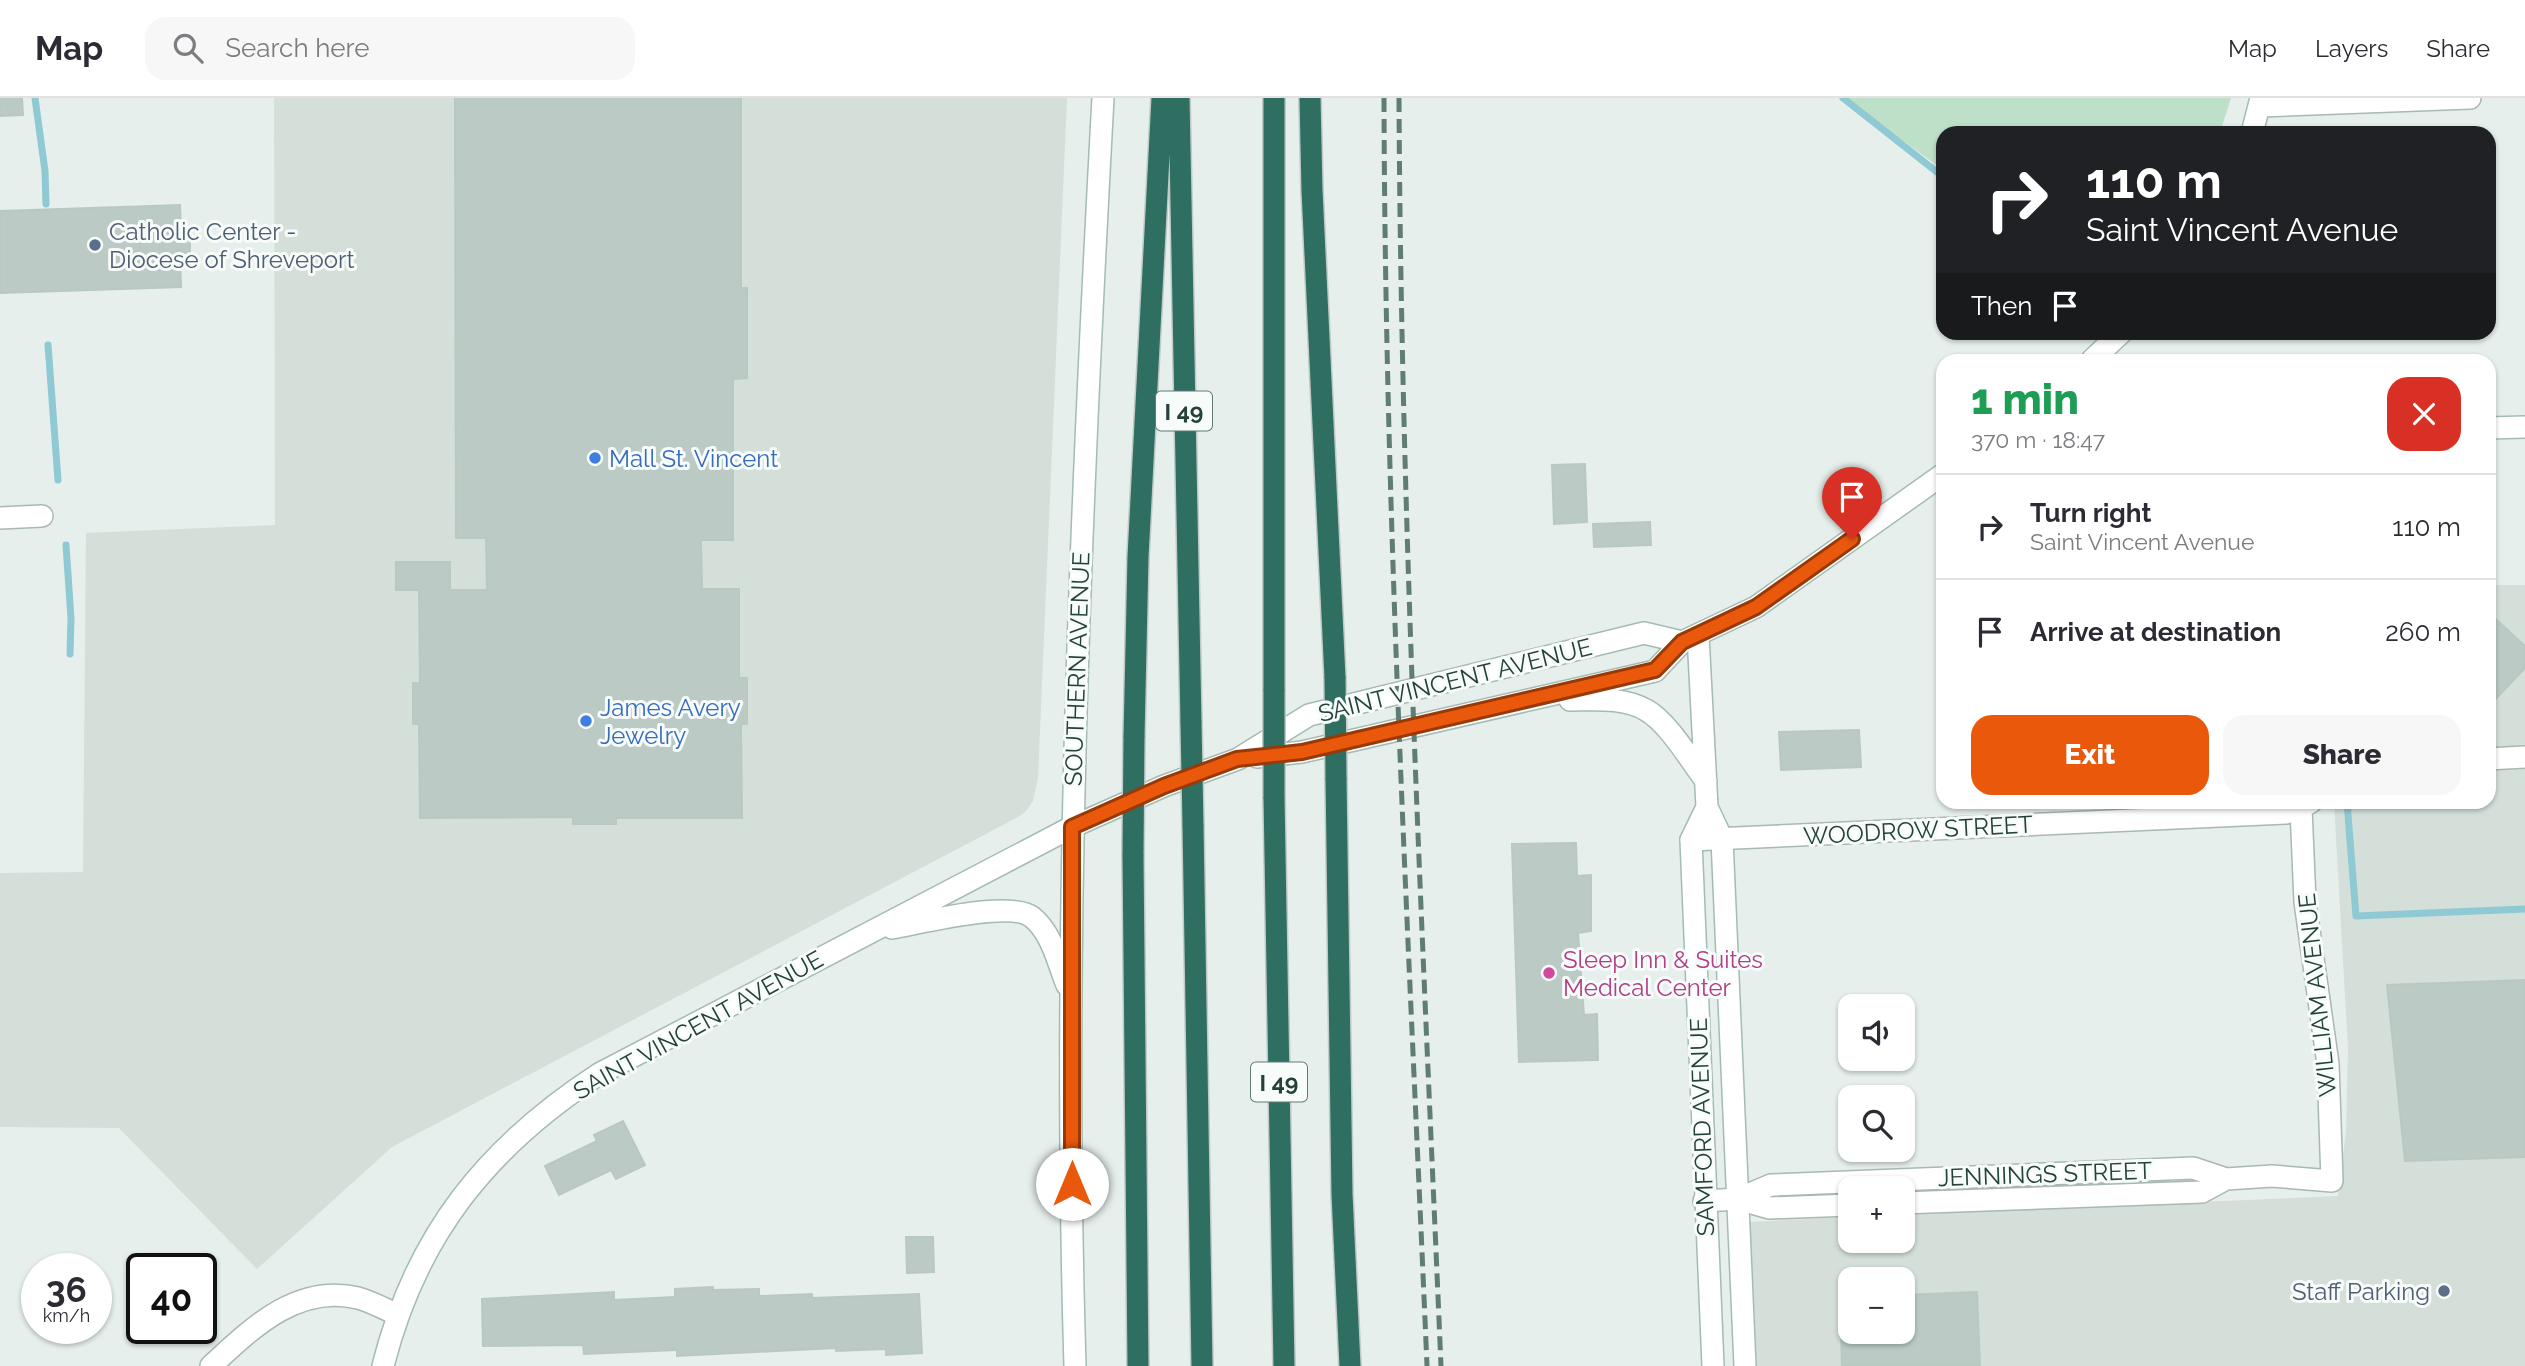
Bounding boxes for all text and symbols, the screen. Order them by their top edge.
search box [145,17,635,80]
text: Map [35,29,103,68]
icon: search [169,29,207,67]
text: Search here [225,33,370,63]
text: Map [2228,34,2277,63]
text: Layers [2315,34,2388,63]
text: Share [2426,34,2490,63]
text: 110 m [2086,152,2222,209]
icon: right [1971,154,2062,245]
text: Saint Vincent Avenue [2086,211,2398,248]
place label: Catholic Center - Diocese of Shreveport [109,217,355,274]
marker: Catholic Center - Diocese of Shreveport [87,237,103,253]
icon: arrive [2046,287,2084,325]
text: Then [1971,291,2032,321]
text: 1 min [1971,375,2079,424]
button: close [2387,377,2461,451]
road number: I 49 [1156,392,1212,430]
text: 370 m · 18:47 [1971,426,2105,453]
place label: Mall St. Vincent [609,444,778,473]
marker: Mall St. Vincent [587,450,603,466]
pin [1822,467,1882,539]
icon: arrive [1833,478,1871,516]
text: Turn right [2030,498,2151,528]
icon: right [1971,508,2009,546]
text: 110 m [2392,512,2461,542]
text: Saint Vincent Avenue [2030,528,2255,555]
street label: SOUTHERN AVENUE [1058,551,1096,787]
icon: arrive [1971,613,2009,651]
text: Arrive at destination [2030,617,2281,647]
text: 260 m [2385,617,2461,647]
street label: SAINT VINCENT AVENUE [1315,632,1595,728]
place label: James Avery Jewelry [600,693,741,750]
marker: James Avery Jewelry [578,713,594,729]
button: Exit [1971,715,2209,795]
button: Share [2223,715,2461,795]
street label: WOODROW STREET [1802,809,2034,850]
street label: WILLIAM AVENUE [2292,892,2342,1098]
street label: SAINT VINCENT AVENUE [568,944,828,1106]
place label: Sleep Inn & Suites Medical Center [1563,945,1763,1002]
marker: Sleep Inn & Suites Medical Center [1541,965,1557,981]
map controls [1838,994,1915,1344]
button: sound [1838,994,1915,1071]
street label: SAMFORD AVENUE [1684,1017,1720,1237]
road number: I 49 [1251,1063,1307,1102]
button: search [1838,1085,1915,1162]
position arrow [1035,1147,1109,1221]
street label: JENNINGS STREET [1937,1156,2153,1192]
button: + [1838,1176,1915,1253]
speed limit sign: 40 [126,1253,217,1344]
button: − [1838,1267,1915,1344]
text: 36 [46,1269,87,1310]
place label: Staff Parking [2292,1277,2430,1306]
marker: Staff Parking [2436,1283,2452,1299]
text: km/h [43,1305,90,1326]

